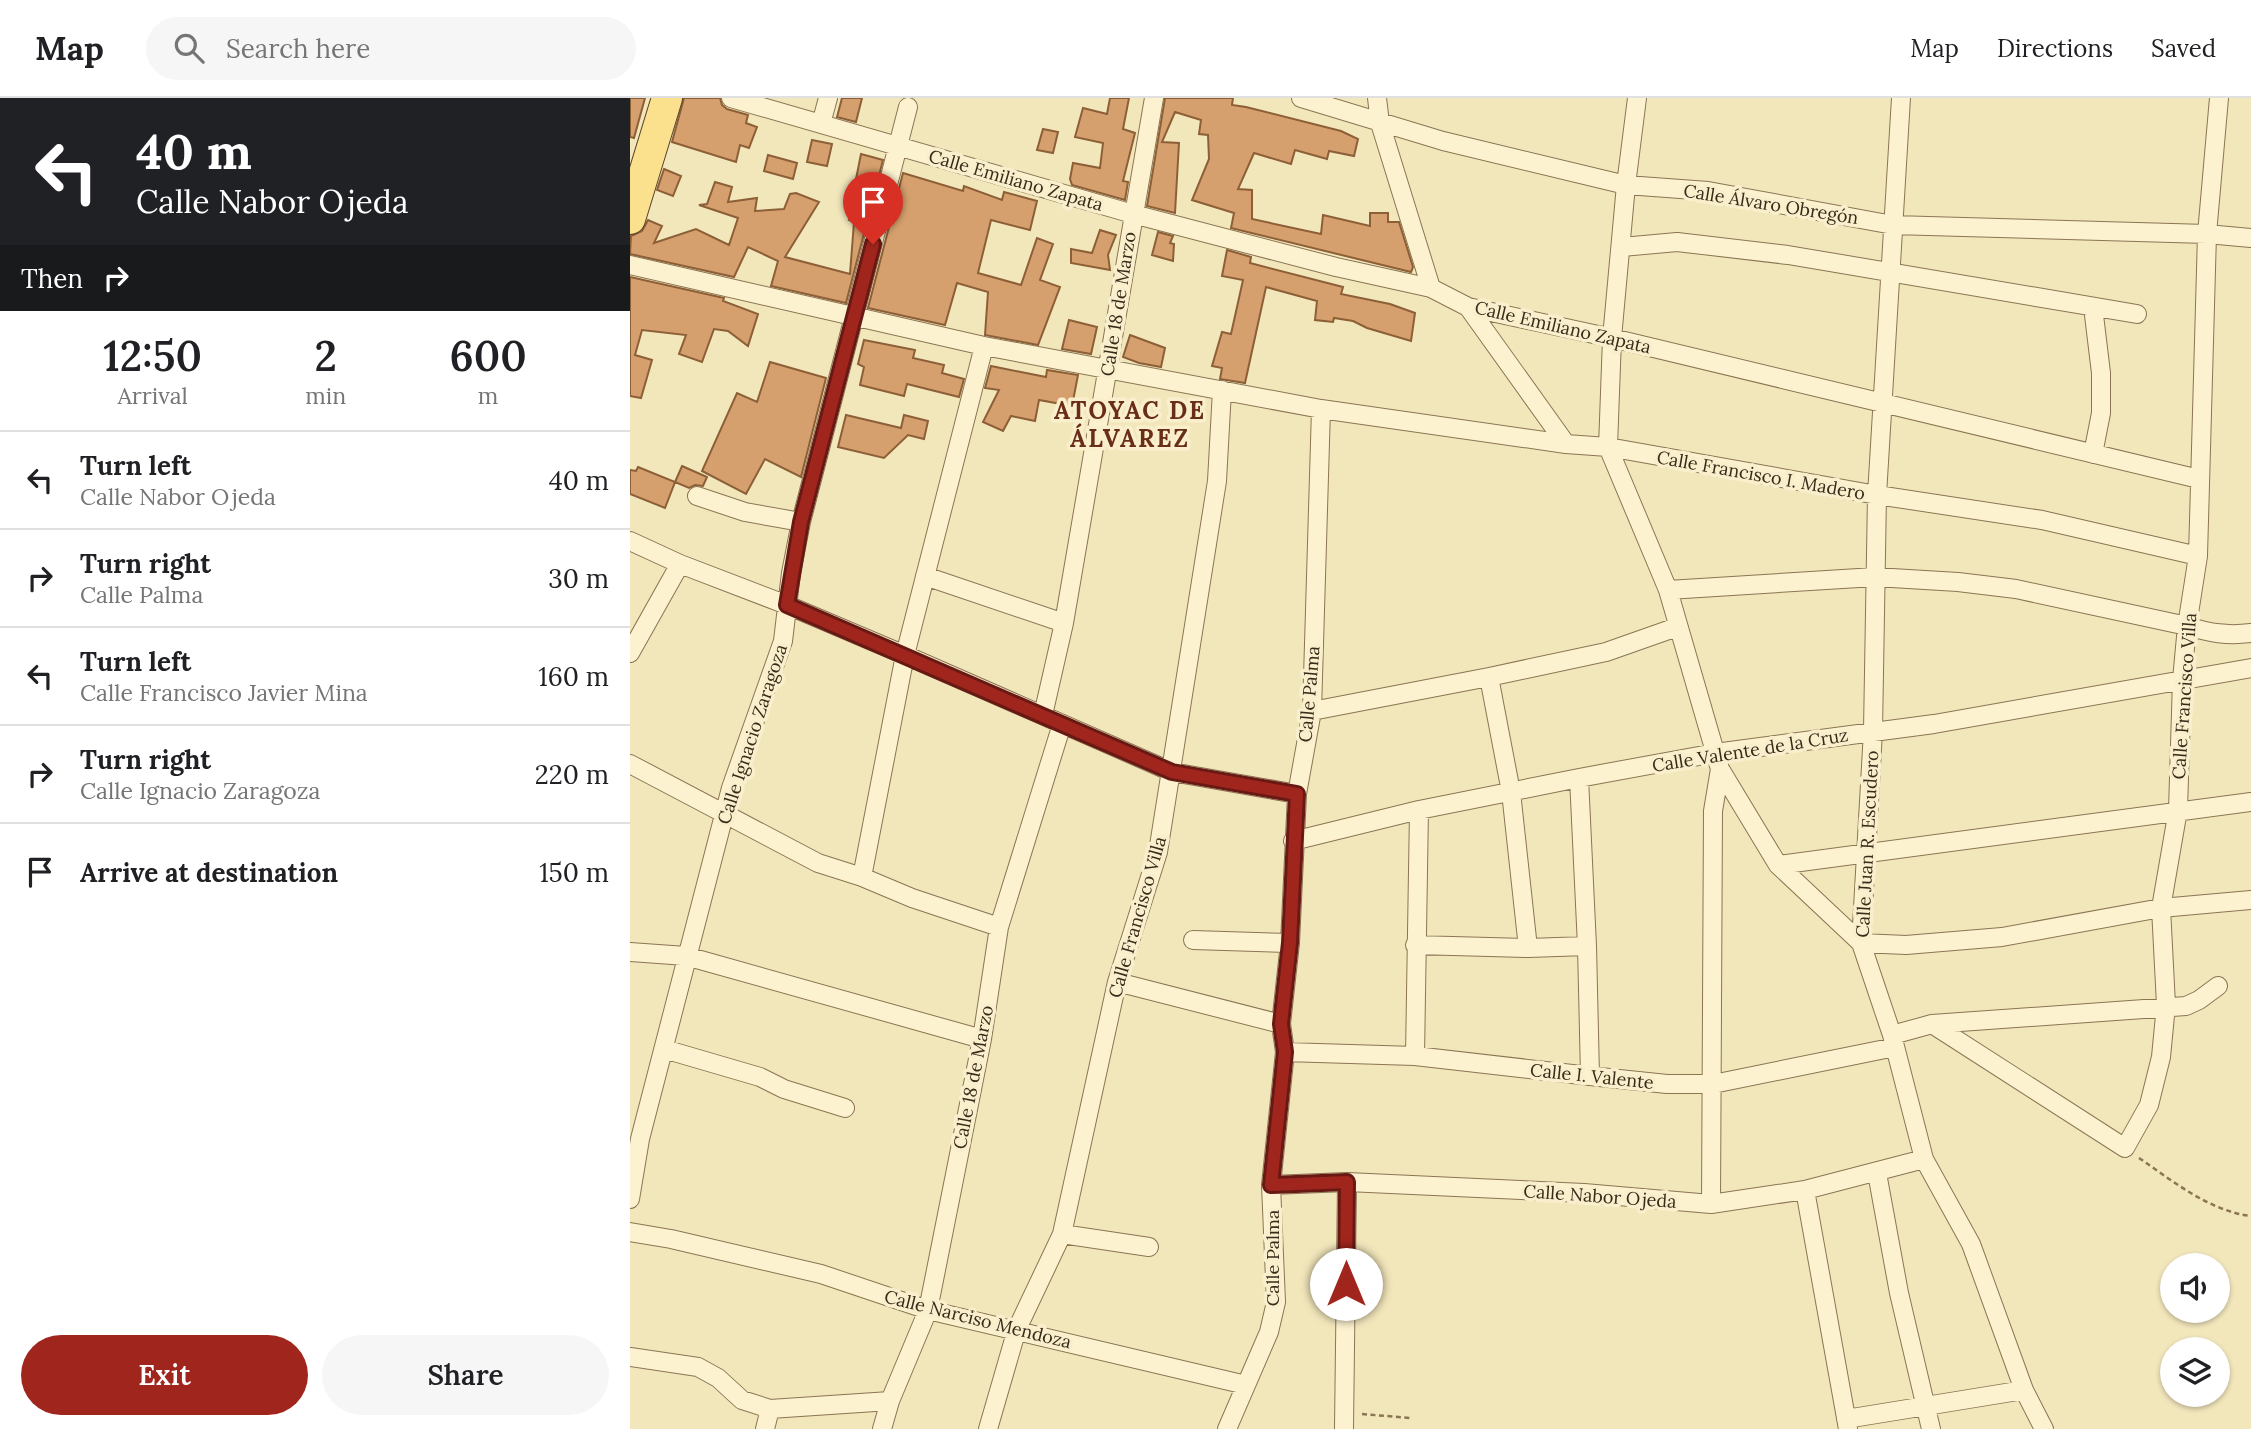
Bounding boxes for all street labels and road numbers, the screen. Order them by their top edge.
street label: Calle Emiliano Zapata [926,144,1106,216]
street label: Calle Álvaro Obregón [1682,179,1860,229]
street label: Calle 18 de Marzo [1095,230,1141,378]
street label: Calle Emiliano Zapata [1473,296,1653,358]
street label: Calle Francisco I. Madero [1655,445,1867,505]
street label: Calle Francisco Villa [2167,612,2201,780]
street label: Calle Ignacio Zaragoza [712,641,792,827]
street label: Calle Palma [1293,645,1325,743]
street label: Calle Valente de la Cruz [1650,723,1850,777]
street label: Calle Juan R. Escudero [1851,750,1883,938]
street label: Calle Francisco Villa [1103,834,1171,1000]
street label: Calle 18 de Marzo [948,1003,998,1151]
street label: Calle I. Valente [1529,1058,1655,1094]
street label: Calle Nabor Ojeda [1523,1179,1677,1213]
street label: Calle Palma [1261,1210,1284,1306]
street label: Calle Narciso Mendoza [882,1285,1074,1353]

